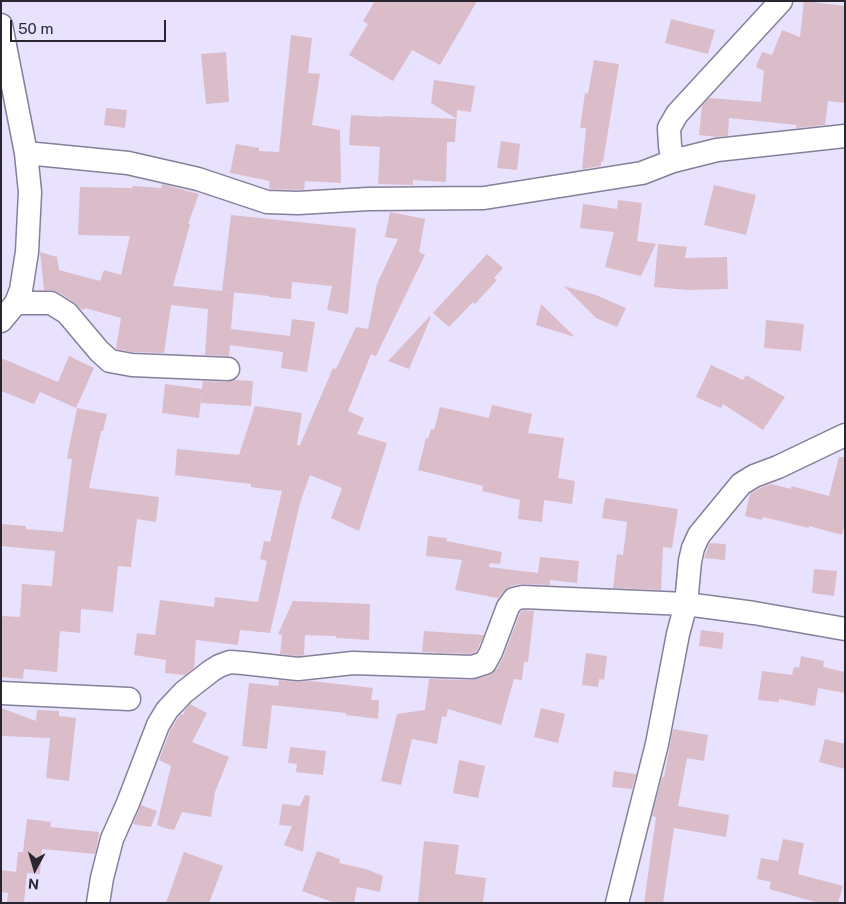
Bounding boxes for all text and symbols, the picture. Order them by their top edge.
scale bar [12,10,169,42]
text: 50 m [18,20,53,37]
north arrow [10,844,60,894]
text: N [27,875,40,892]

